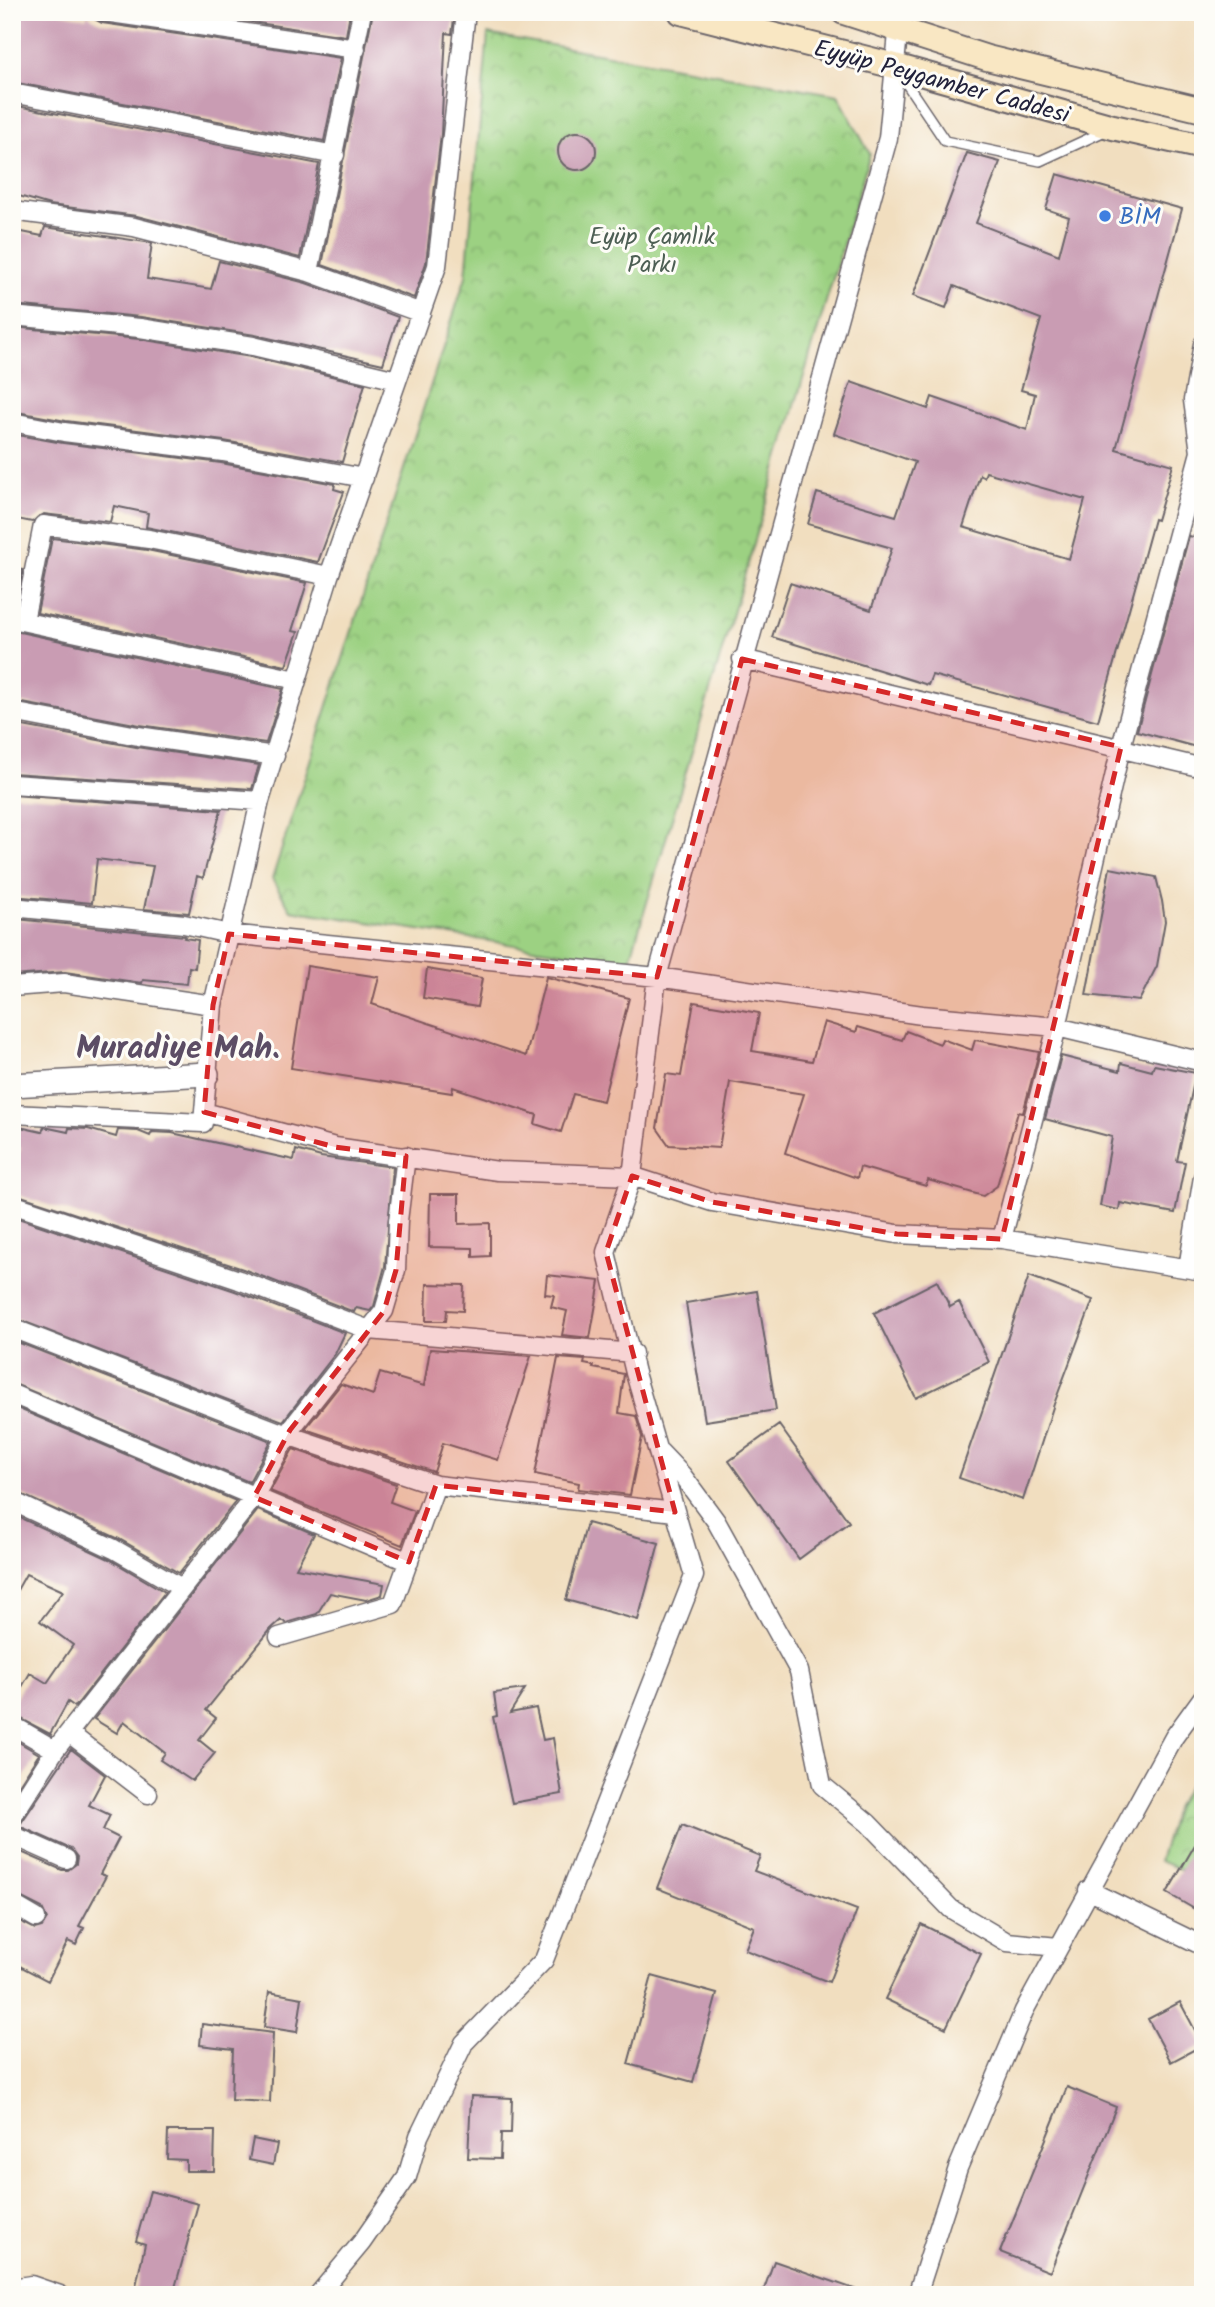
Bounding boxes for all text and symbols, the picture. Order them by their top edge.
street label: Eyyüp Peygamber Caddesi [809,30,1075,136]
place label: BİM [1119,198,1161,237]
marker: BİM [1097,208,1113,224]
park label: Eyüp Çamlık Parkı [589,218,716,285]
district label: Muradiye Mah. [76,1024,280,1075]

